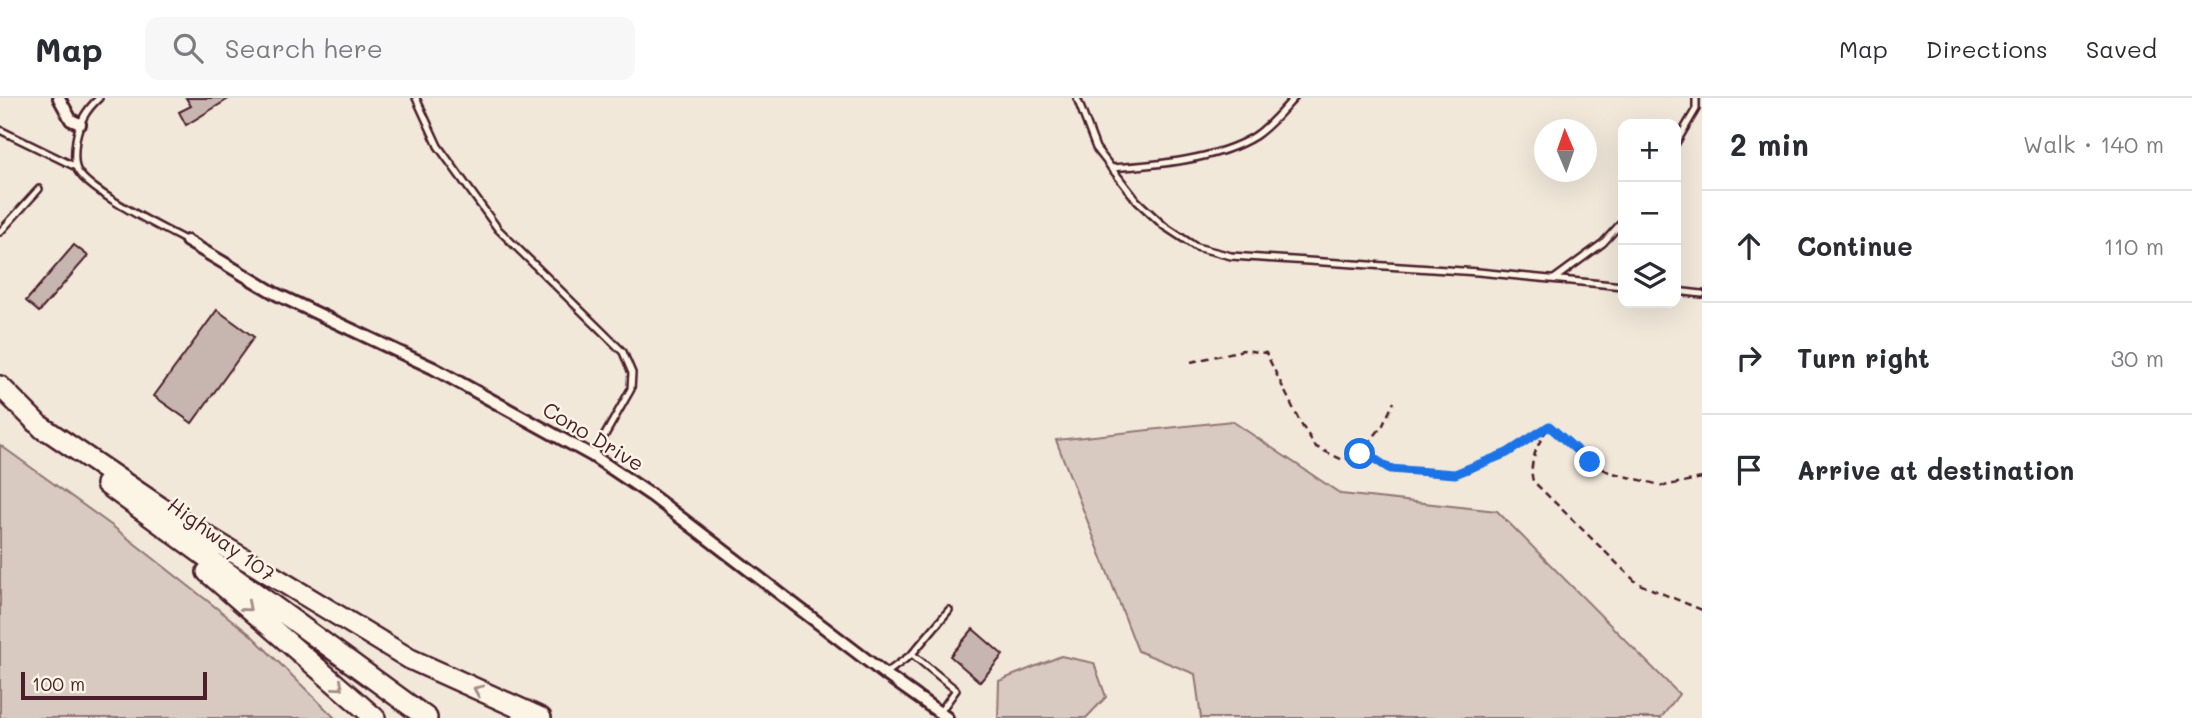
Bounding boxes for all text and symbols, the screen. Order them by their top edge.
search box [145,17,635,80]
text: Map [35,27,103,70]
icon: search [169,29,207,67]
text: Search here [225,31,383,65]
text: Map [1839,33,1888,64]
text: Directions [1926,33,2048,64]
text: Saved [2086,33,2157,64]
north arrow [1534,119,1597,182]
map controls [1618,119,1681,308]
button: + [1618,119,1681,182]
text: 2 min [1730,124,1809,164]
text: Walk · 140 m [2023,129,2164,159]
button: − [1618,182,1681,245]
icon: ahead [1730,227,1768,265]
text: Continue [1797,229,1913,263]
text: 110 m [2104,231,2164,261]
button: layers [1618,245,1681,308]
icon: right [1730,339,1768,377]
text: Turn right [1797,341,1930,375]
text: 30 m [2111,343,2164,373]
street label: Cono Drive [538,395,649,477]
route start [1344,438,1375,469]
route end [1574,446,1605,477]
icon: arrive [1730,451,1768,489]
text: Arrive at destination [1797,453,2074,487]
street label: Highway 107 [163,491,281,587]
one-way arrow [239,599,252,611]
scale bar [21,669,206,701]
text: 100 m [32,671,85,696]
one-way arrow [330,678,343,690]
one-way arrow [473,684,486,698]

